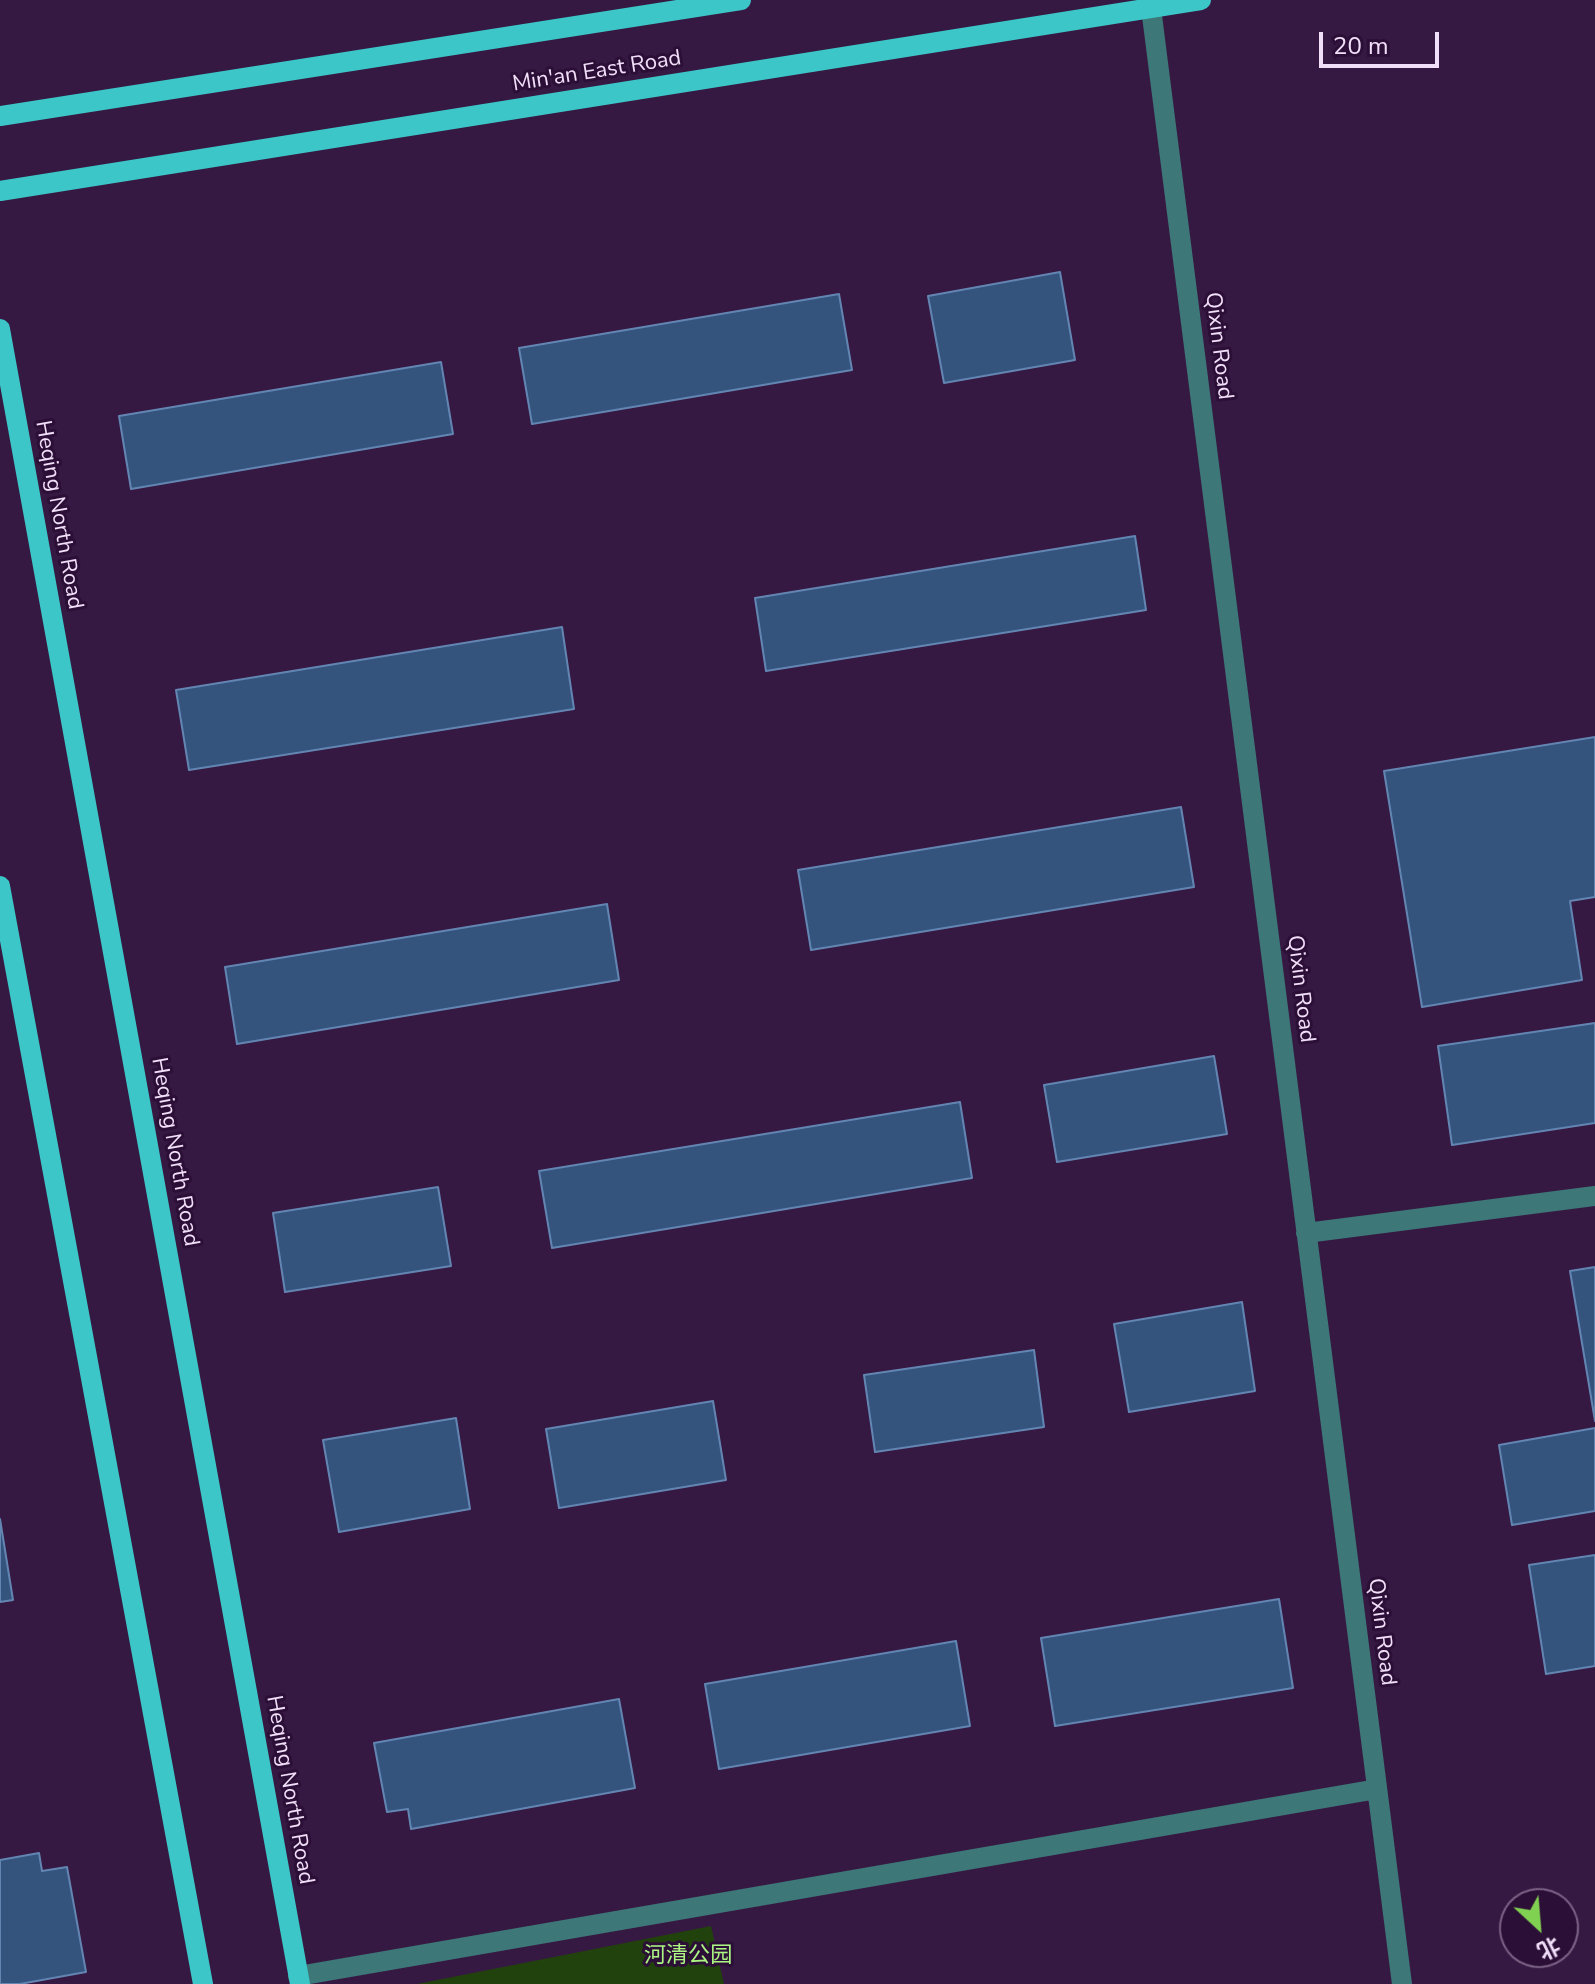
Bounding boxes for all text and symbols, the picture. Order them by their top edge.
scale bar [1323,16,1443,66]
text: 20 m [1333,30,1389,62]
street label: Min'an East Road [511,46,683,98]
street label: Qixin Road [1198,291,1238,401]
street label: Heqing North Road [28,418,88,612]
street label: Qixin Road [1280,934,1320,1044]
street label: Heqing North Road [144,1055,204,1249]
street label: Qixin Road [1361,1577,1401,1687]
street label: Heqing North Road [259,1693,319,1887]
north arrow [1499,1888,1579,1968]
text: 北 [1532,1929,1565,1966]
park label: 河清公园 [644,1944,732,1970]

